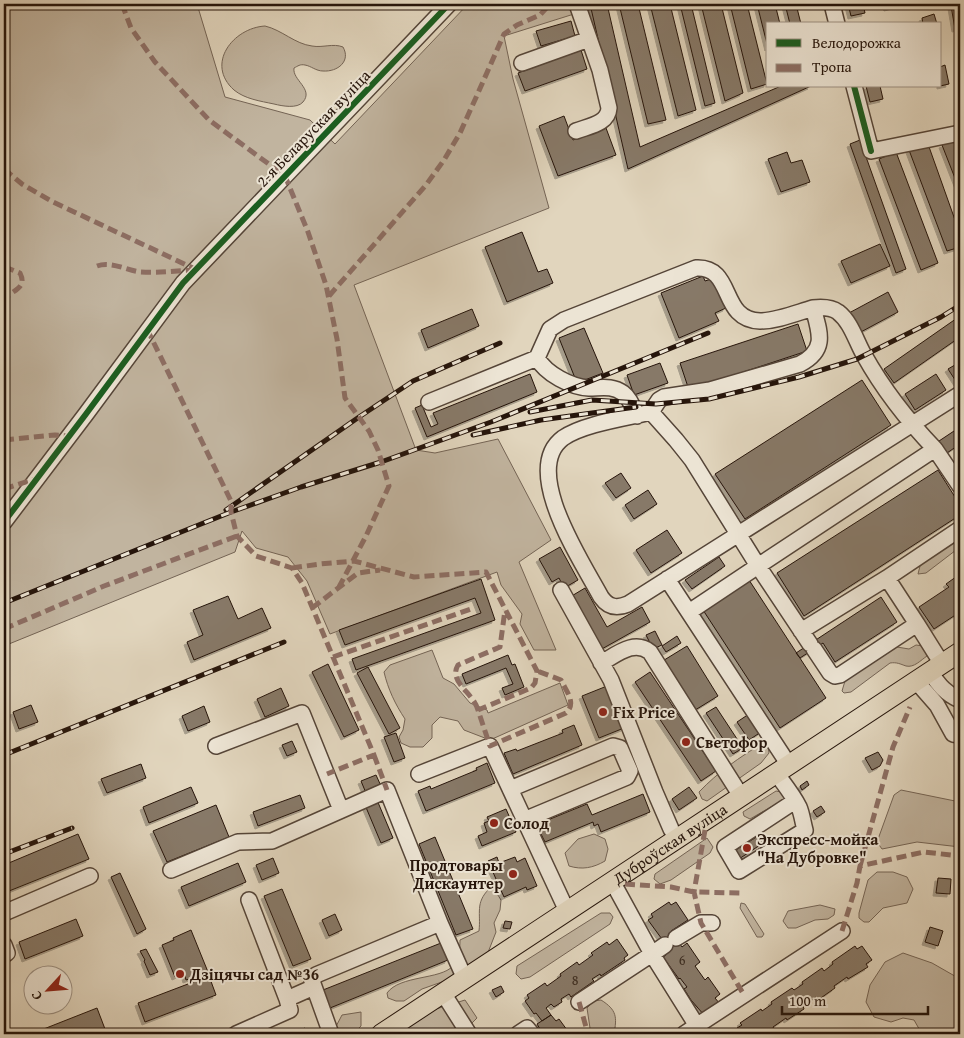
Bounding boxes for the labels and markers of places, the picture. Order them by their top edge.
place label: Fix Price [613,700,675,724]
marker: Fix Price [597,706,609,718]
place label: Светофор [696,730,767,754]
marker: Светофор [680,736,692,748]
place label: Солод [504,811,549,835]
marker: Солод [488,817,500,829]
place label: Экспресс-мойка "На Дубровке" [757,827,879,869]
marker: Экспресс-мойка "На Дубровке" [741,842,753,854]
place label: Продтовары Дискаунтер [410,853,504,895]
marker: Продтовары Дискаунтер [507,868,519,880]
place label: Дзіцячы сад №36 [189,962,319,986]
marker: Дзіцячы сад №36 [174,968,186,980]

